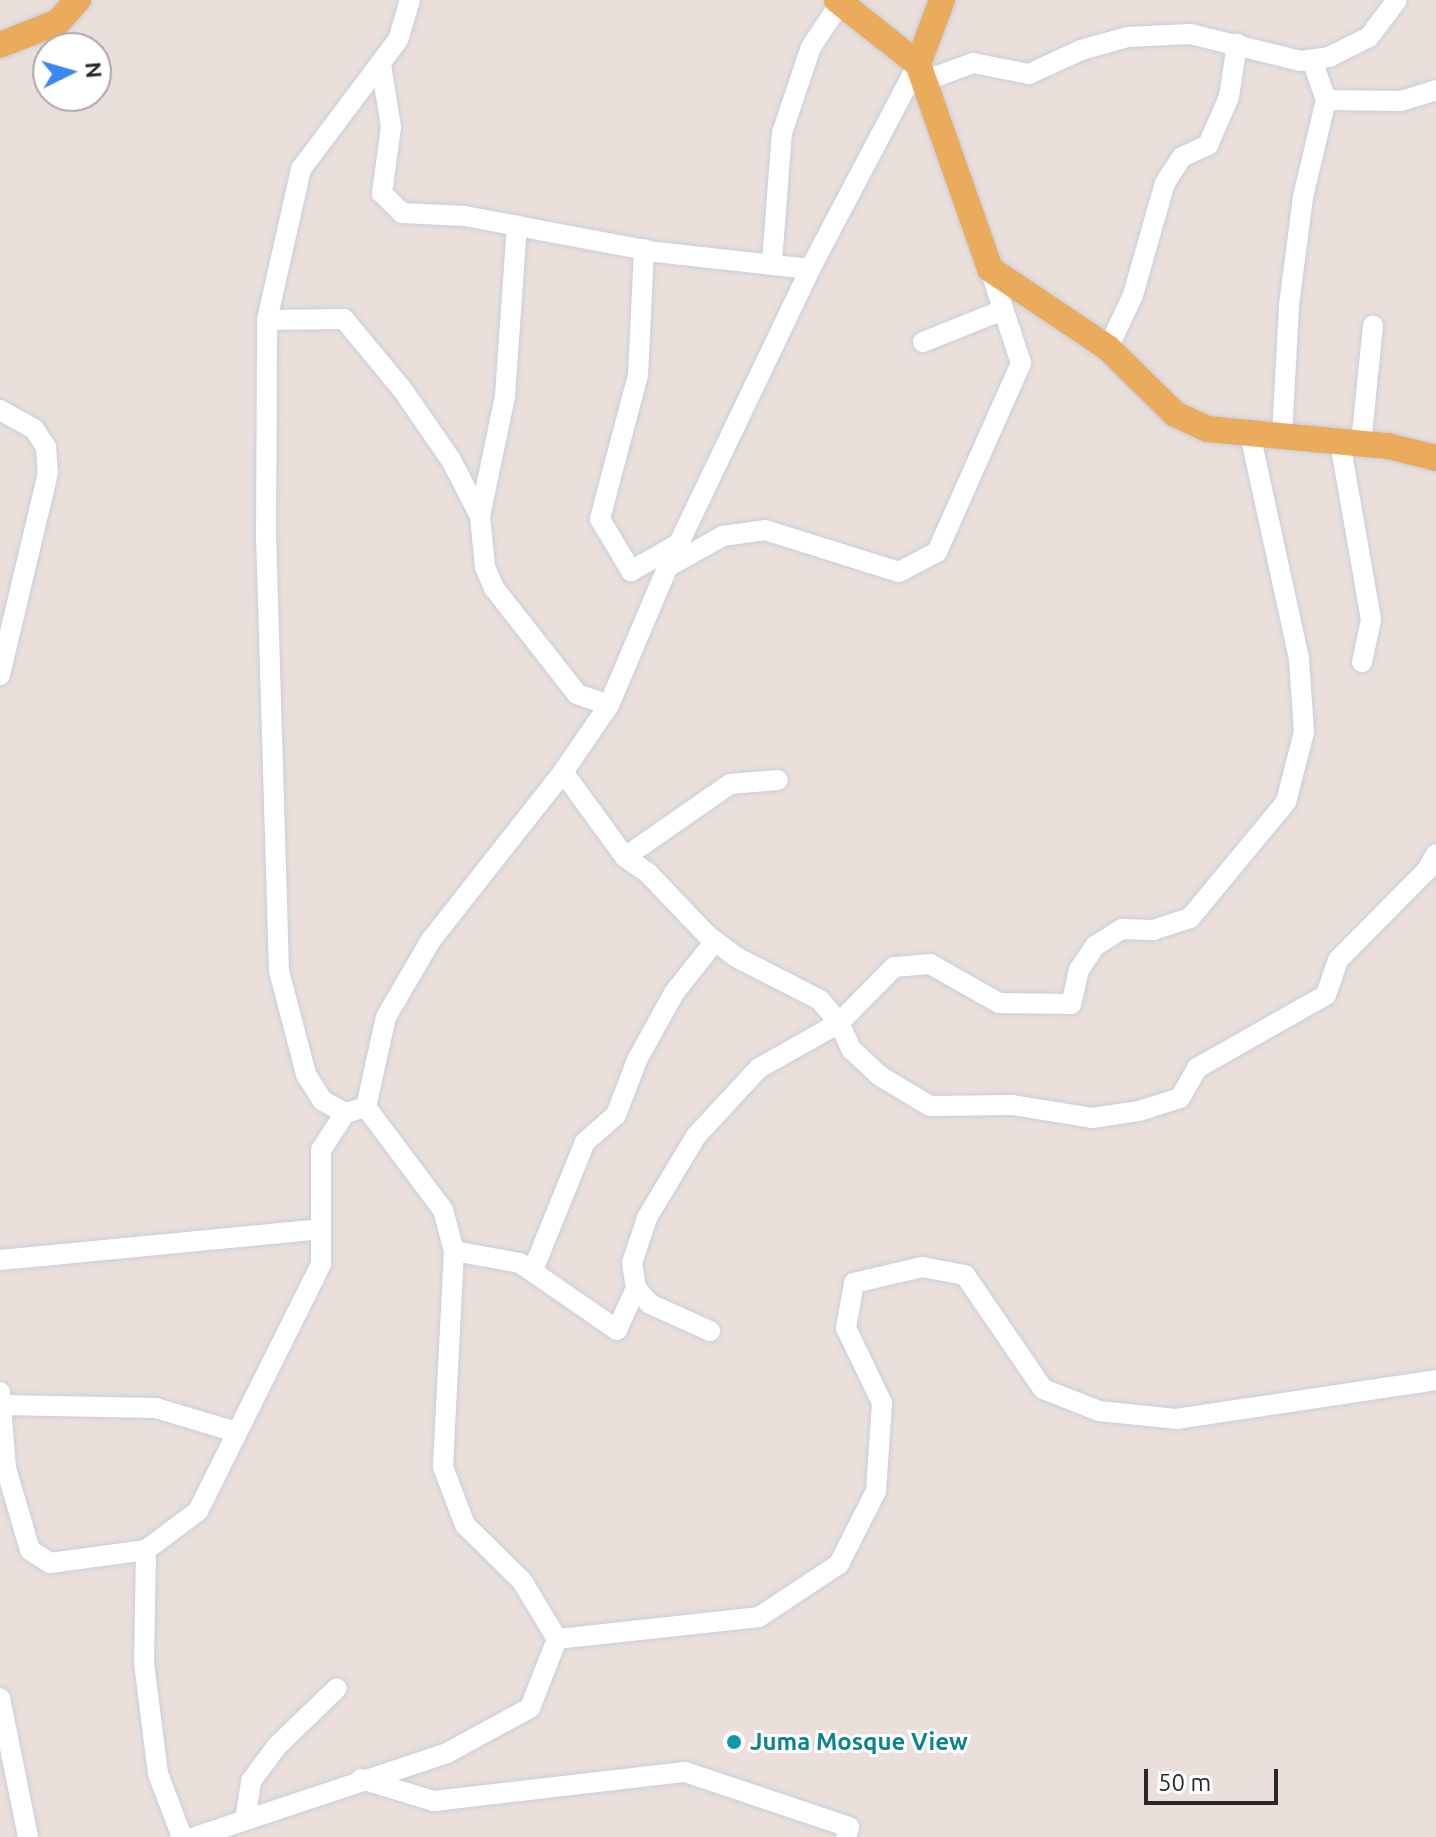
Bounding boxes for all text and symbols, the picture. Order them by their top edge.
north arrow [32,32,112,112]
text: N [81,61,108,79]
place label: Juma Mosque View [750,1728,968,1756]
marker: Juma Mosque View [725,1733,743,1751]
scale bar [1148,1753,1282,1803]
text: 50 m [1158,1769,1211,1796]

